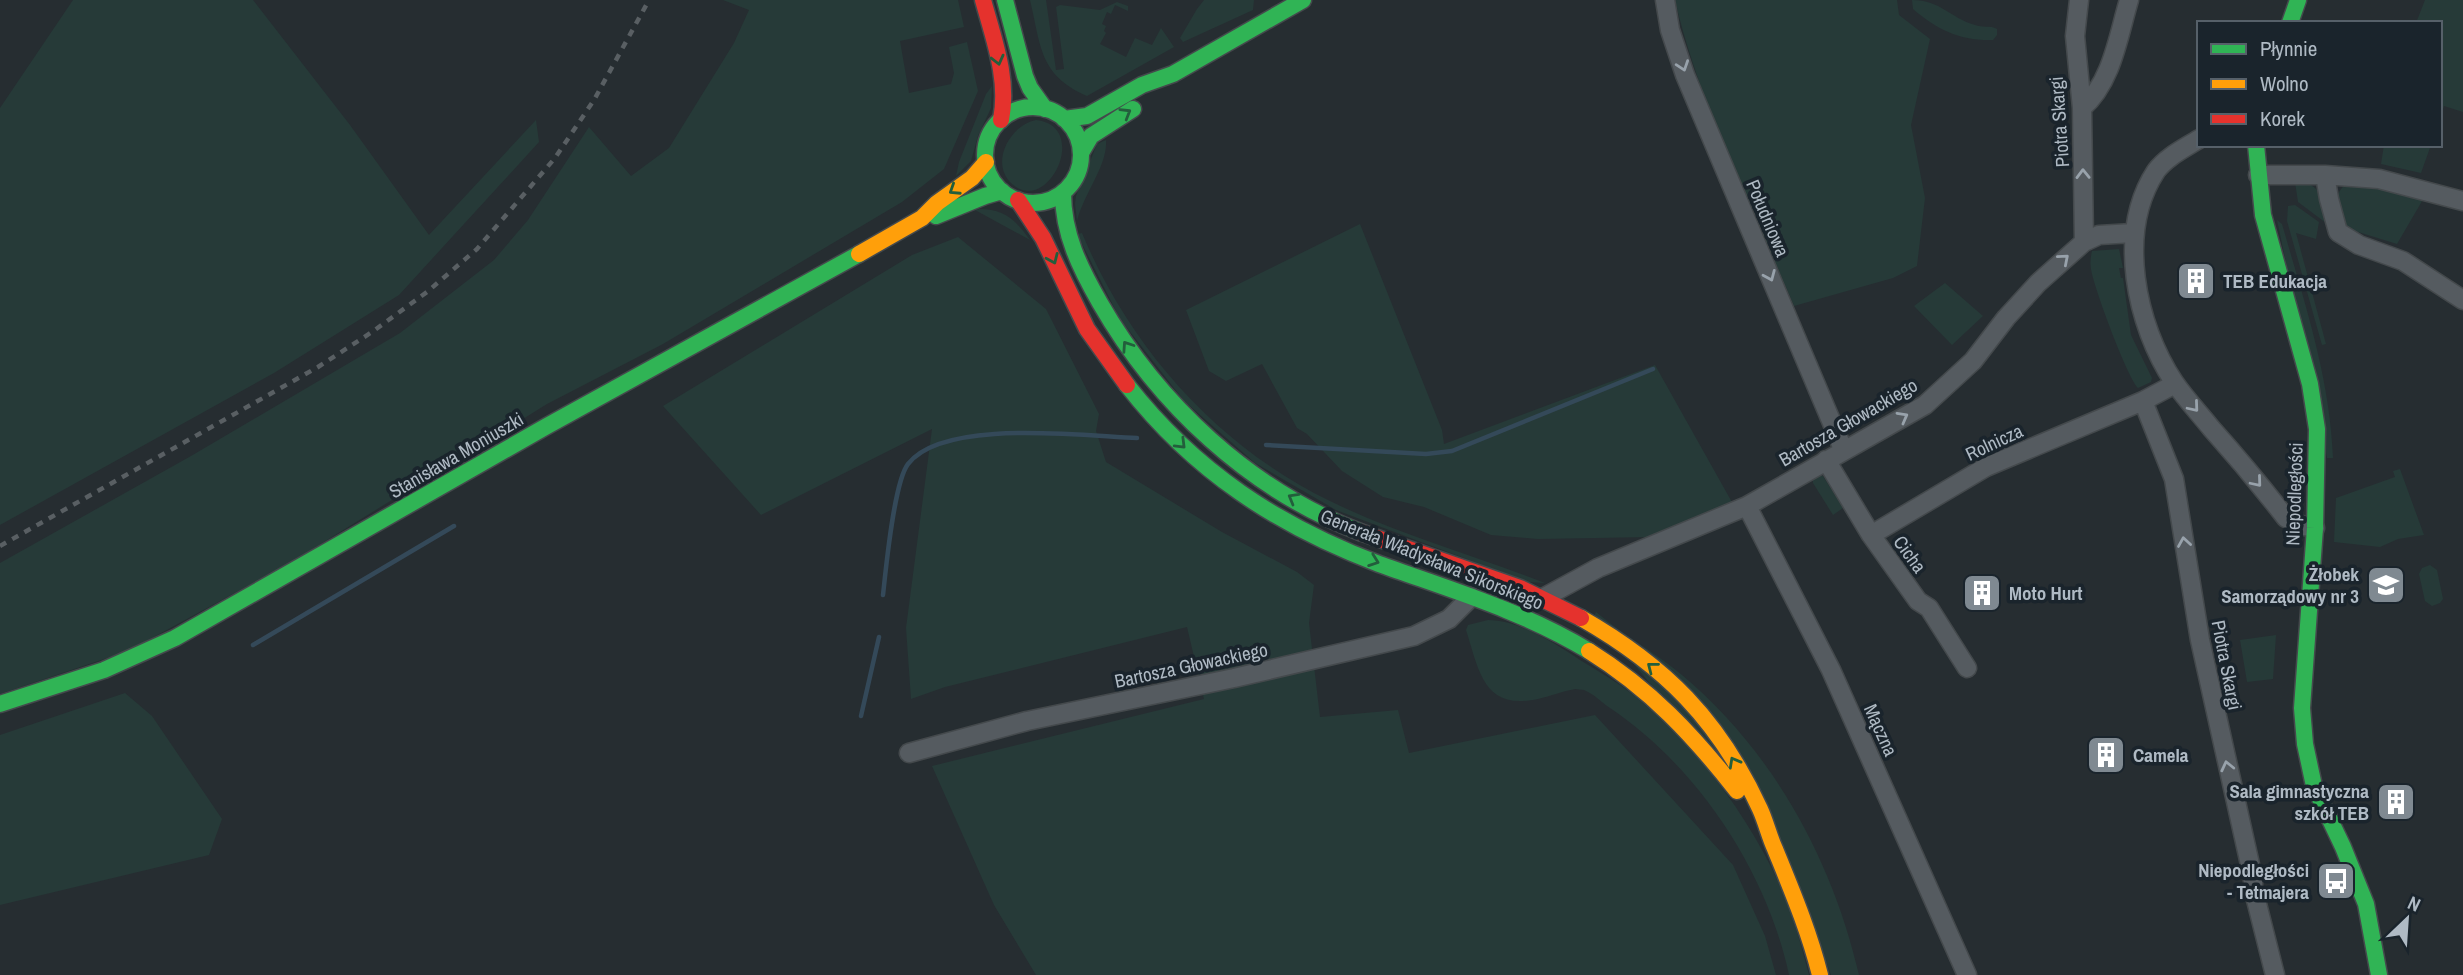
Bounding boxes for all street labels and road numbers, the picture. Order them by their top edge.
street label: Piotra Skargi [2043,76,2075,168]
street label: Południowa [1740,175,1796,261]
street label: Bartosza Głowackiego [1774,372,1922,472]
street label: Stanisława Moniuszki [384,406,528,504]
street label: Rolnicza [1961,417,2027,467]
street label: Niepodległości [2279,442,2309,546]
street label: Generała Władysława Sikorskiego [1317,502,1547,616]
street label: Cicha [1888,530,1933,578]
street label: Piotra Skargi [2206,618,2248,712]
street label: Bartosza Głowackiego [1112,636,1270,694]
street label: Mączna [1858,700,1904,761]

